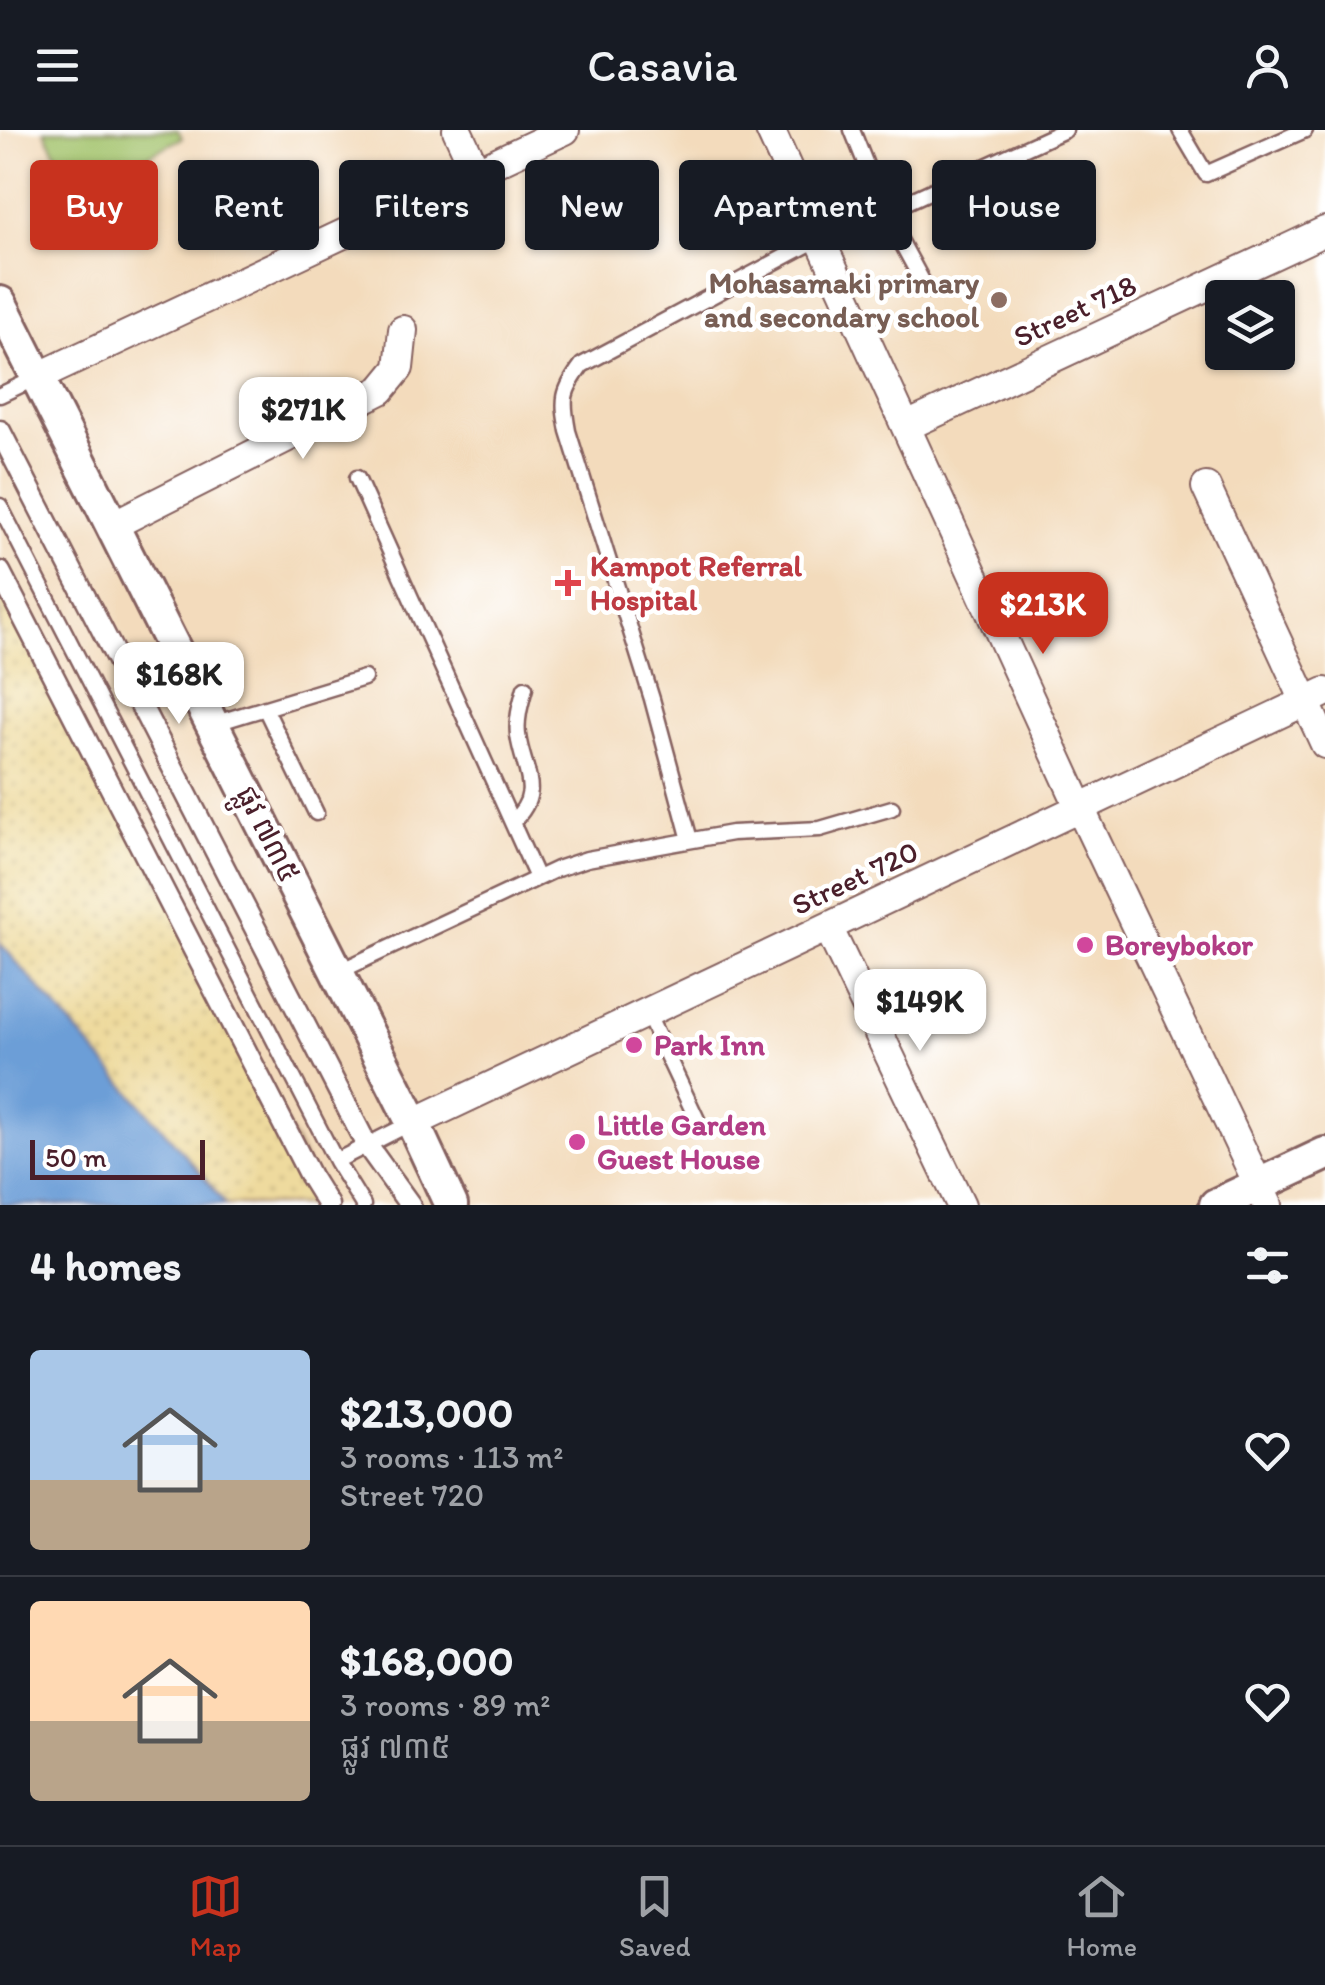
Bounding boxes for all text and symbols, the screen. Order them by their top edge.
icon: menu [30,38,85,93]
text: Casavia [587,38,738,92]
icon: person [1240,38,1295,93]
chip: Buy [30,160,158,250]
chip: Rent [178,160,319,250]
chip: Filters [339,160,505,250]
chip: New [525,160,659,250]
chip: Apartment [679,160,912,250]
chip: House [932,160,1096,250]
place label: Mohasamaki primary and secondary school [704,264,980,335]
street label: Street 718 [1007,266,1142,355]
map controls [1205,280,1295,370]
button: layers [1205,280,1295,370]
marker: Mohasamaki primary and secondary school [988,289,1010,311]
pin: $271K [233,377,373,462]
text: $271K [261,390,345,428]
place label: Kampot Referral Hospital [590,547,803,618]
marker: Kampot Referral Hospital [555,570,581,596]
pin: $213K [973,572,1113,657]
text: $213K [1000,585,1086,623]
pin: $168K [109,642,249,727]
text: $168K [136,655,222,693]
street label: ផ្លូវ ៧៣៥ [221,779,309,892]
street label: Street 720 [786,832,924,923]
place label: Boreybokor [1105,926,1253,963]
marker: Boreybokor [1074,934,1096,956]
pin: $149K [850,969,990,1054]
text: $149K [876,982,964,1020]
place label: Park Inn [654,1026,765,1063]
marker: Park Inn [623,1034,645,1056]
place label: Little Garden Guest House [597,1106,766,1177]
marker: Little Garden Guest House [566,1131,588,1153]
scale bar [30,1135,205,1180]
text: 50 m [45,1140,107,1174]
icon: filters [1240,1238,1295,1293]
text: 4 homes [30,1240,181,1291]
text: $213,000 [340,1387,513,1438]
icon: home [110,1390,230,1510]
icon: heart [1240,1423,1295,1478]
text: 3 rooms · 113 m² [340,1438,563,1476]
text: Street 720 [340,1476,484,1514]
text: $168,000 [340,1635,514,1686]
icon: home [110,1641,230,1761]
icon: heart [1240,1674,1295,1729]
text: 3 rooms · 89 m² [340,1686,551,1724]
text: ផ្លូវ ៧៣៥ [340,1728,451,1766]
tab: Map [188,1869,243,1963]
tab: Saved [619,1869,690,1963]
tab: Home [1066,1869,1137,1963]

